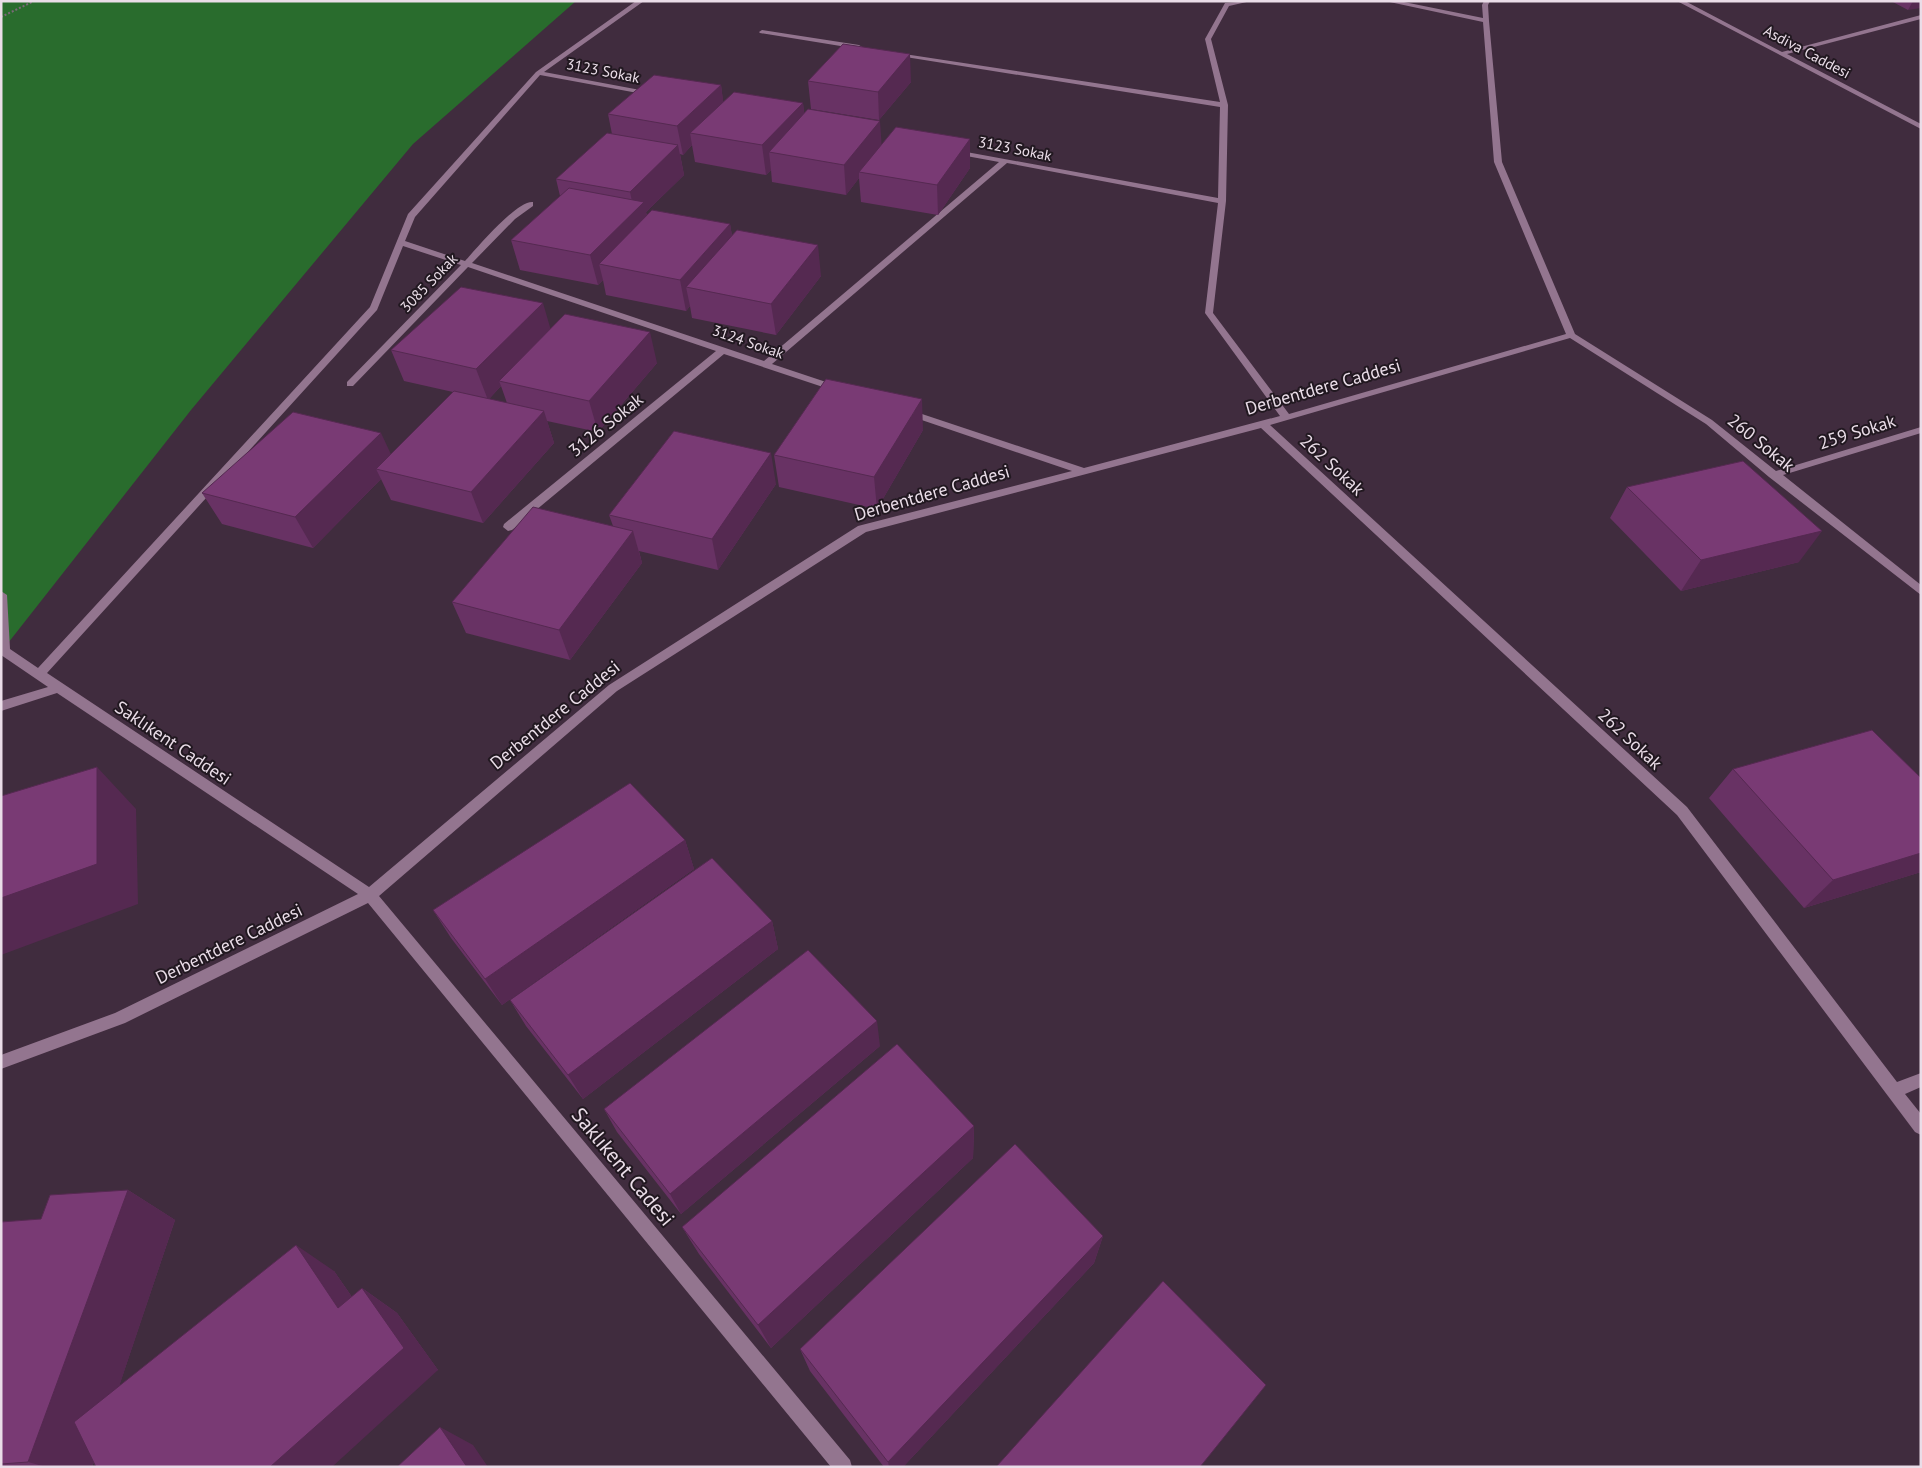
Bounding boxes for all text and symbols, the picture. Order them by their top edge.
street label: Asdiva Caddesi [1761,21,1854,82]
street label: 3123 Sokak [565,54,642,87]
street label: 3123 Sokak [977,132,1054,165]
street label: 3085 Sokak [396,249,462,316]
street label: 3124 Sokak [710,320,787,363]
street label: Derbentdere Caddesi [1243,353,1403,420]
street label: 3126 Sokak [564,387,648,462]
street label: 260 Sokak [1723,409,1800,477]
street label: 259 Sokak [1815,409,1899,454]
street label: 262 Sokak [1295,429,1370,500]
street label: Derbentdere Caddesi [852,459,1012,526]
street label: Derbentdere Caddesi [485,655,624,774]
street label: Saklıkent Caddesi [111,695,236,790]
street label: 262 Sokak [1593,703,1668,774]
street label: Derbentdere Caddesi [152,898,306,989]
street label: Saklıkent Cadesi [566,1102,681,1231]

